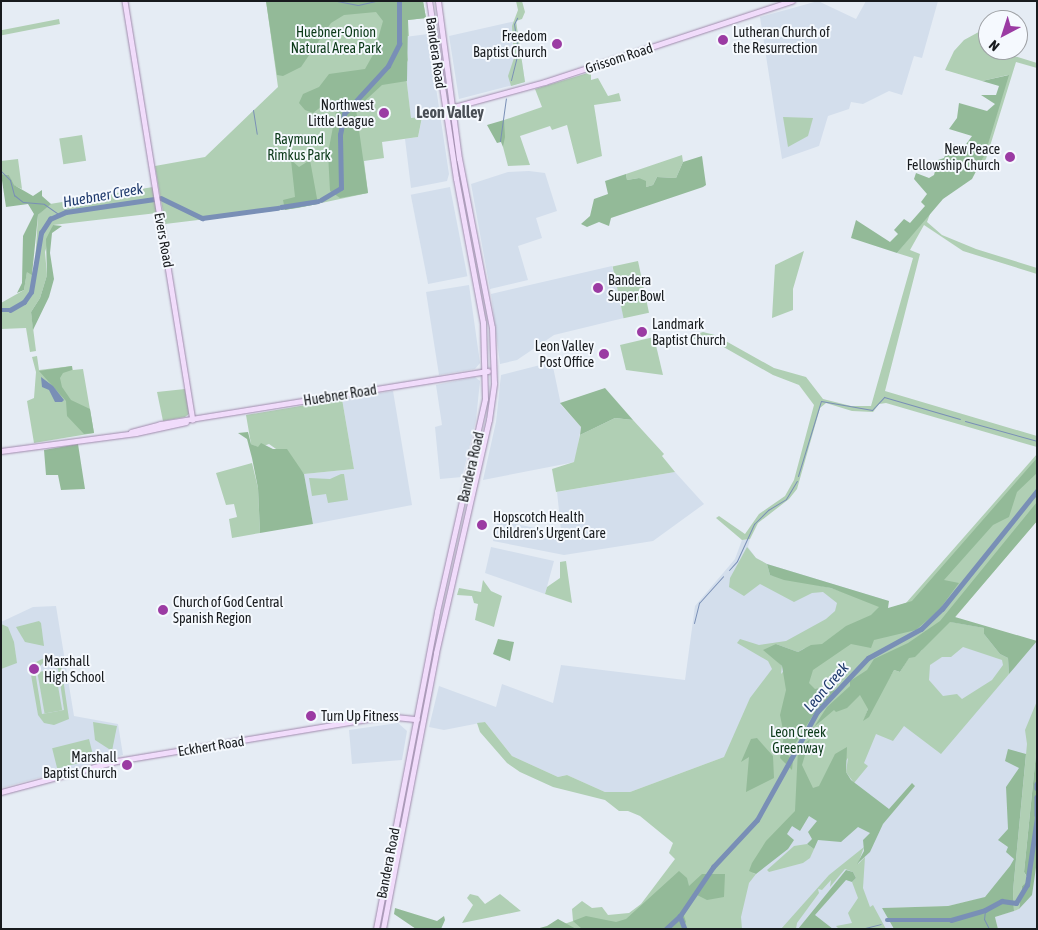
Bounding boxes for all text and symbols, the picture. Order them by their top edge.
north arrow [978,10,1028,60]
street label: Bandera Road [423,16,449,90]
park label: Huebner-Onion Natural Area Park [291,24,381,56]
place label: Lutheran Church of the Resurrection [733,24,830,56]
place label: Freedom Baptist Church [473,28,547,60]
marker: Lutheran Church of the Resurrection [717,34,729,46]
text: N [986,37,1002,55]
marker: Freedom Baptist Church [551,38,563,50]
street label: Grissom Road [583,39,655,77]
place label: Northwest Little League [308,97,374,130]
district label: Leon Valley [416,102,484,122]
marker: Northwest Little League [378,107,390,119]
park label: Raymund Rimkus Park [267,131,331,164]
place label: New Peace Fellowship Church [907,141,1000,174]
marker: New Peace Fellowship Church [1004,151,1016,163]
water label: Huebner Creek [62,179,144,211]
street label: Evers Road [151,211,177,269]
place label: Bandera Super Bowl [608,272,665,304]
marker: Bandera Super Bowl [592,282,604,294]
place label: Landmark Baptist Church [652,316,726,348]
marker: Landmark Baptist Church [636,326,648,338]
place label: Leon Valley Post Office [535,338,594,371]
marker: Leon Valley Post Office [598,348,610,360]
street label: Huebner Road [302,381,378,409]
street label: Bandera Road [455,430,487,504]
place label: Hopscotch Health Children's Urgent Care [493,509,606,542]
marker: Hopscotch Health Children's Urgent Care [475,518,489,532]
place label: Church of God Central Spanish Region [173,594,283,626]
marker: Church of God Central Spanish Region [157,604,169,616]
place label: Marshall High School [44,653,105,686]
water label: Leon Creek [800,659,852,715]
marker: Marshall High School [28,663,40,675]
place label: Turn Up Fitness [321,708,399,724]
marker: Turn Up Fitness [305,710,317,722]
park label: Leon Creek Greenway [770,724,826,756]
street label: Eckhert Road [177,732,245,760]
place label: Marshall Baptist Church [43,749,117,782]
marker: Marshall Baptist Church [121,759,133,771]
street label: Bandera Road [373,826,403,900]

